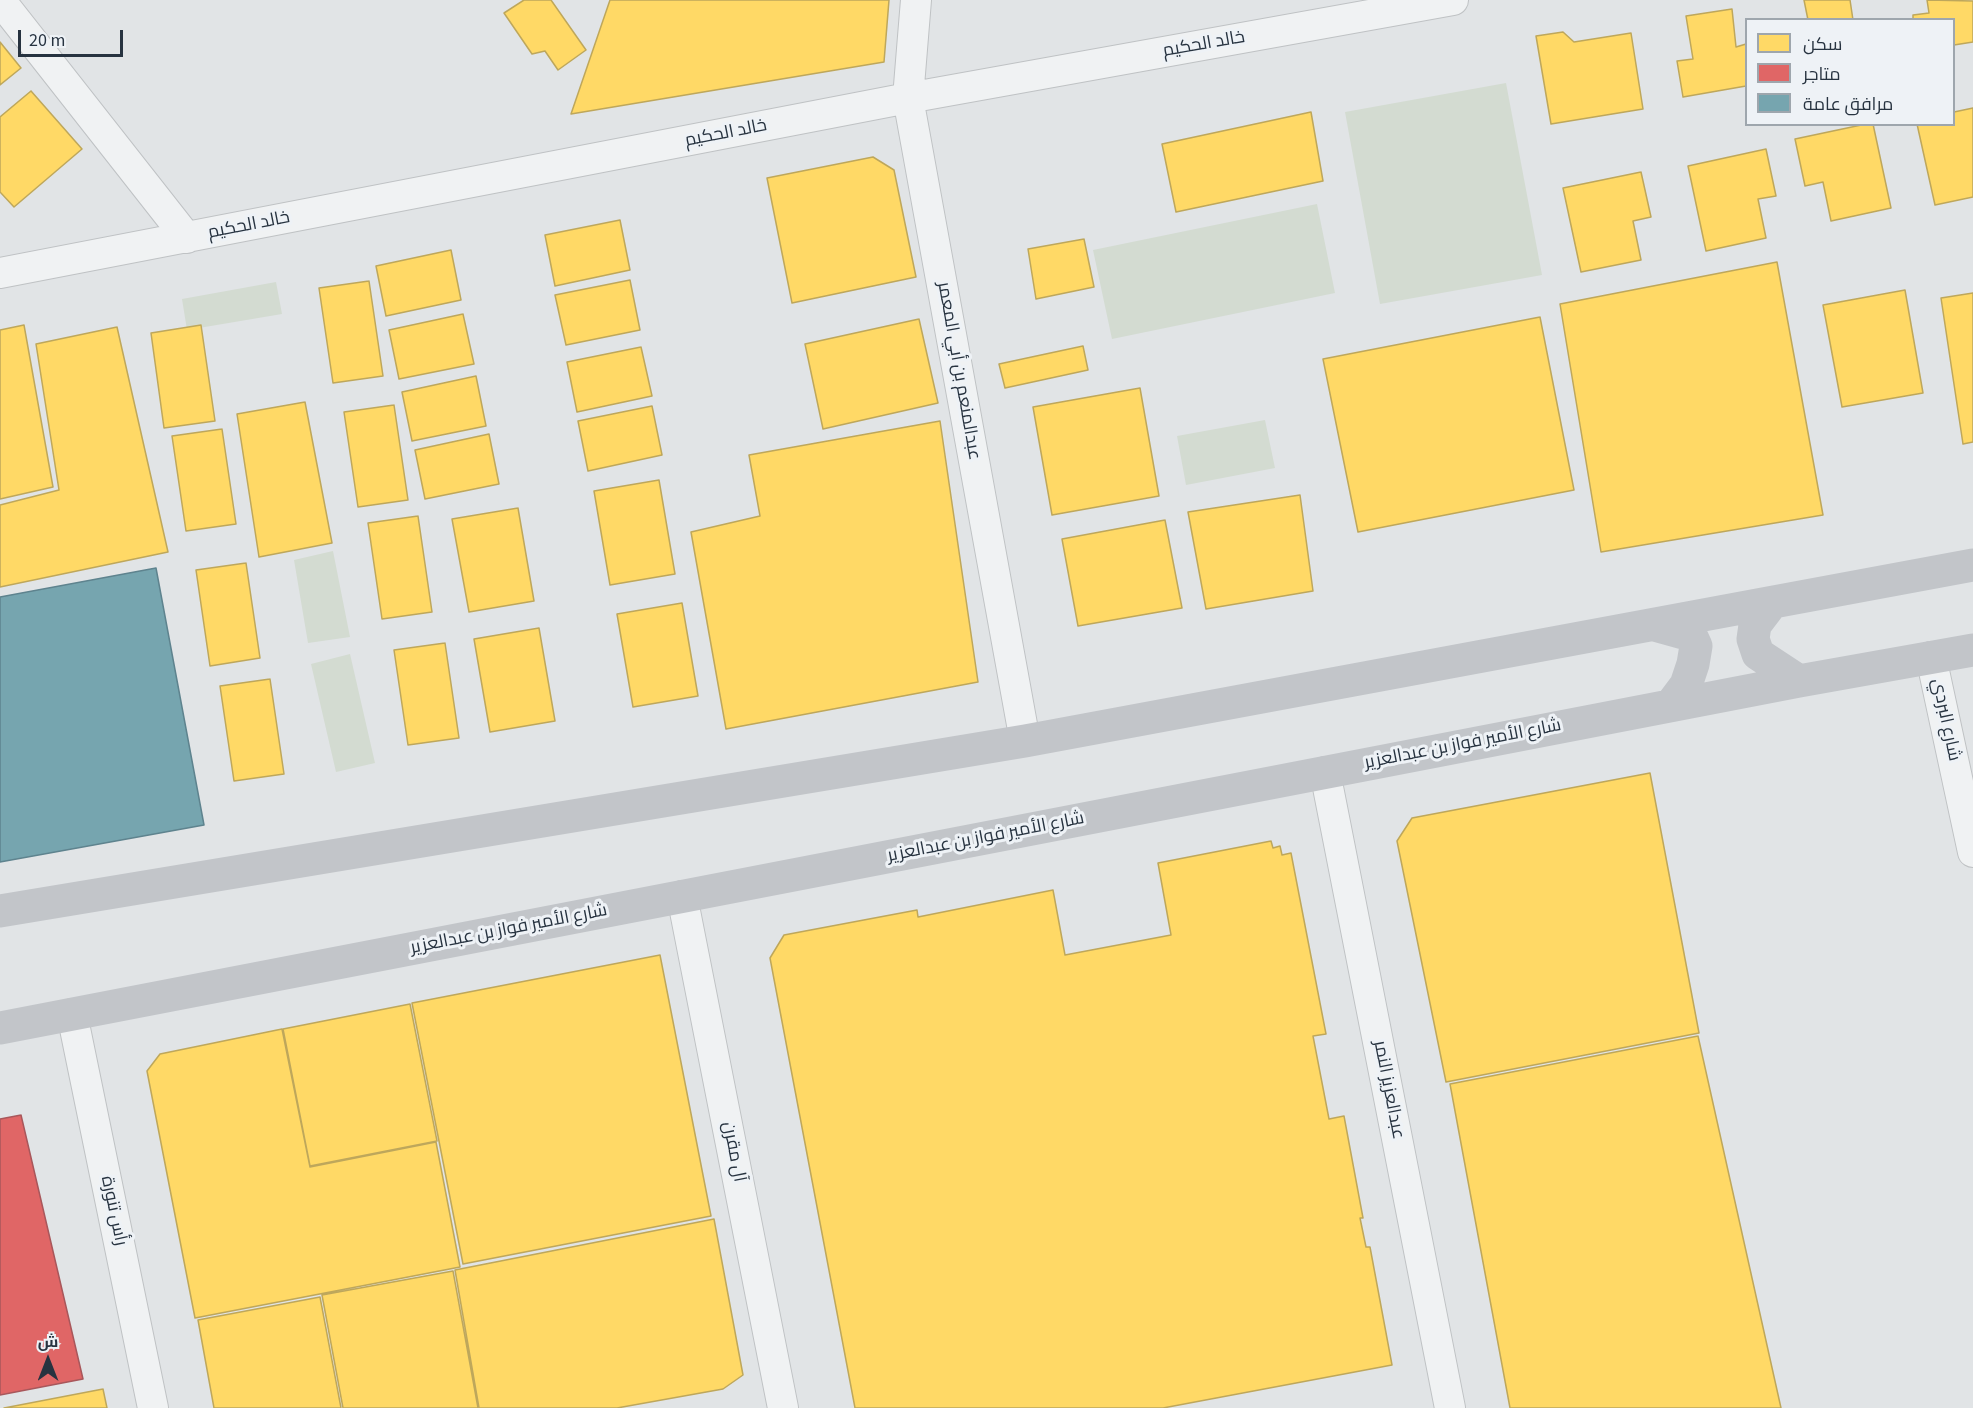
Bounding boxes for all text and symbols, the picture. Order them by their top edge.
scale bar [21,18,126,56]
legend [1745,18,1955,126]
street label: خالد الحكيم [1161,27,1247,63]
text: 20 m [29,28,65,53]
text: سكن [1803,32,1842,57]
text: متاجر [1803,62,1841,87]
text: مرافق عامة [1803,92,1893,117]
street label: خالد الحكيم [683,115,769,153]
street label: خالد الحكيم [206,207,292,245]
street label: عبدالمنعم بن أبي المعمر [932,280,984,462]
street label: شارع البردي [1926,677,1964,763]
street label: شارع الأمير فواز بن عبدالعزير [1363,715,1563,775]
street label: شارع الأمير فواز بن عبدالعزير [886,808,1086,868]
street label: شارع الأمير فواز بن عبدالعزير [409,900,609,960]
street label: عبدالعزيز النمر [1368,1039,1408,1141]
street label: آل مقرن [717,1120,749,1184]
street label: رأس تنورة [95,1174,131,1248]
north arrow [18,1330,78,1390]
text: ش [38,1331,58,1353]

